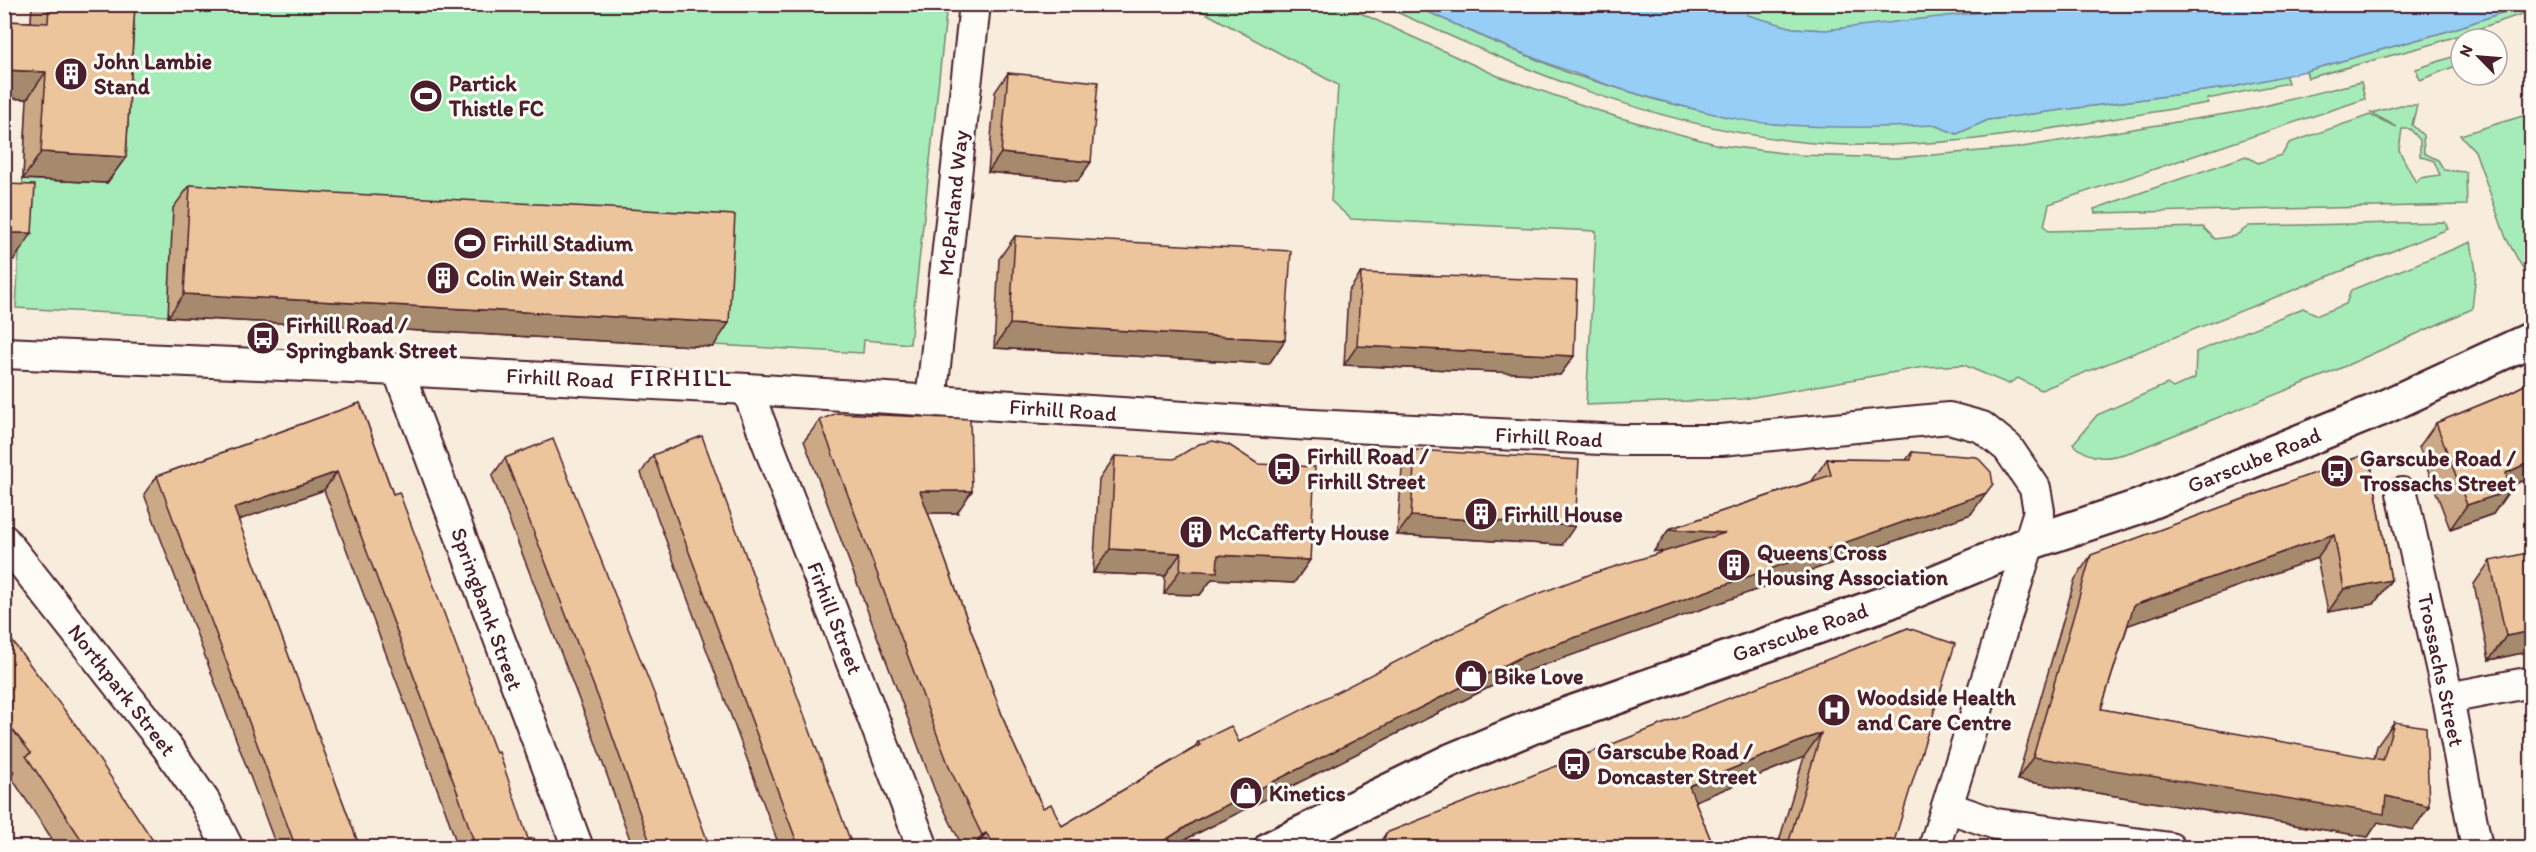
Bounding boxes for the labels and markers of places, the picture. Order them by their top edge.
place label: John Lambie Stand [93,48,212,100]
building icon: John Lambie Stand [53,56,89,92]
place label: Partick Thistle FC [448,70,544,122]
sports icon: Partick Thistle FC [408,78,444,114]
sports icon: Firhill Stadium [452,225,488,261]
place label: Firhill Stadium [493,230,634,257]
building icon: Colin Weir Stand [425,260,461,296]
place label: Colin Weir Stand [466,265,625,292]
place label: Firhill Road / Springbank Street [286,312,458,364]
bus stop icon: Firhill Road / Springbank Street [245,320,281,356]
place label: Firhill Road / Firhill Street [1307,443,1430,495]
place label: Garscube Road / Trossachs Street [2359,445,2517,497]
bus stop icon: Firhill Road / Firhill Street [1266,451,1302,487]
bus stop icon: Garscube Road / Trossachs Street [2319,453,2355,489]
building icon: Firhill House [1463,496,1499,532]
place label: Firhill House [1504,501,1623,528]
building icon: McCafferty House [1178,514,1214,550]
place label: McCafferty House [1219,519,1389,546]
place label: Queens Cross Housing Association [1757,539,1948,591]
building icon: Queens Cross Housing Association [1716,547,1752,583]
shop icon: Bike Love [1453,658,1489,694]
place label: Bike Love [1494,663,1584,690]
place label: Woodside Health and Care Centre [1857,684,2016,736]
hospital icon: Woodside Health and Care Centre [1816,692,1852,728]
place label: Garscube Road / Doncaster Street [1597,738,1757,790]
bus stop icon: Garscube Road / Doncaster Street [1556,746,1592,782]
shop icon: Kinetics [1228,775,1264,811]
place label: Kinetics [1269,780,1346,807]

